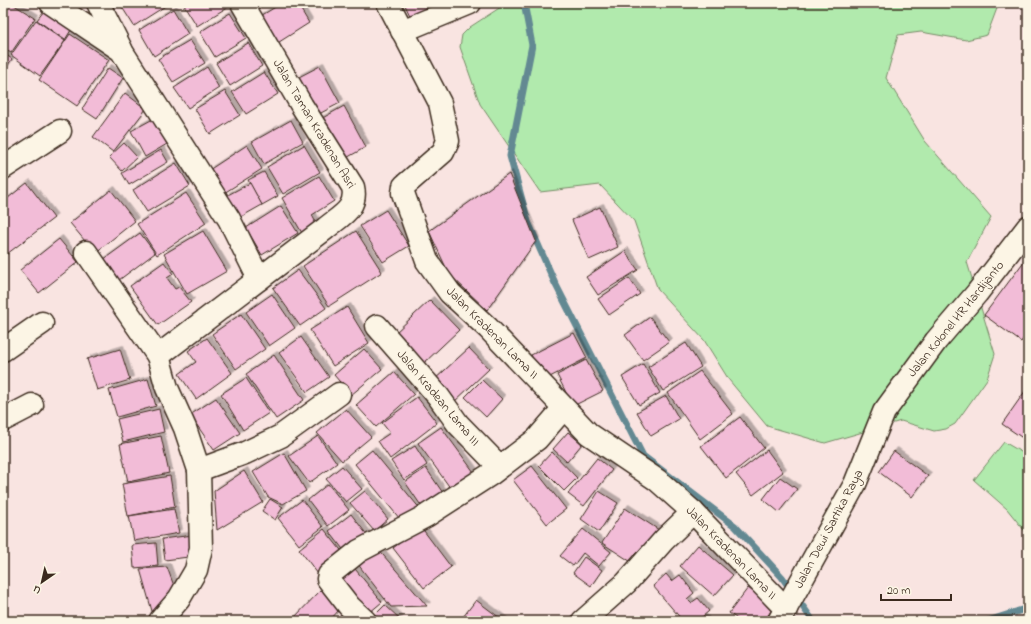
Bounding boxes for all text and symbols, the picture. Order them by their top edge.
street label: Jalan Taman Kradenan Asri [268,56,360,192]
street label: Jalan Kolonel HR Hardijanto [903,257,1009,381]
street label: Jalan Kradenan Lama II [441,282,543,384]
street label: Jalan Kradean Lama III [392,346,484,450]
street label: Jalan Dewi Sartika Raya [790,466,869,592]
street label: Jalan Kradenan Lama II [681,502,781,604]
north arrow [22,562,62,602]
scale bar [881,576,951,602]
text: U [30,581,44,598]
text: 20 m [887,582,910,600]

